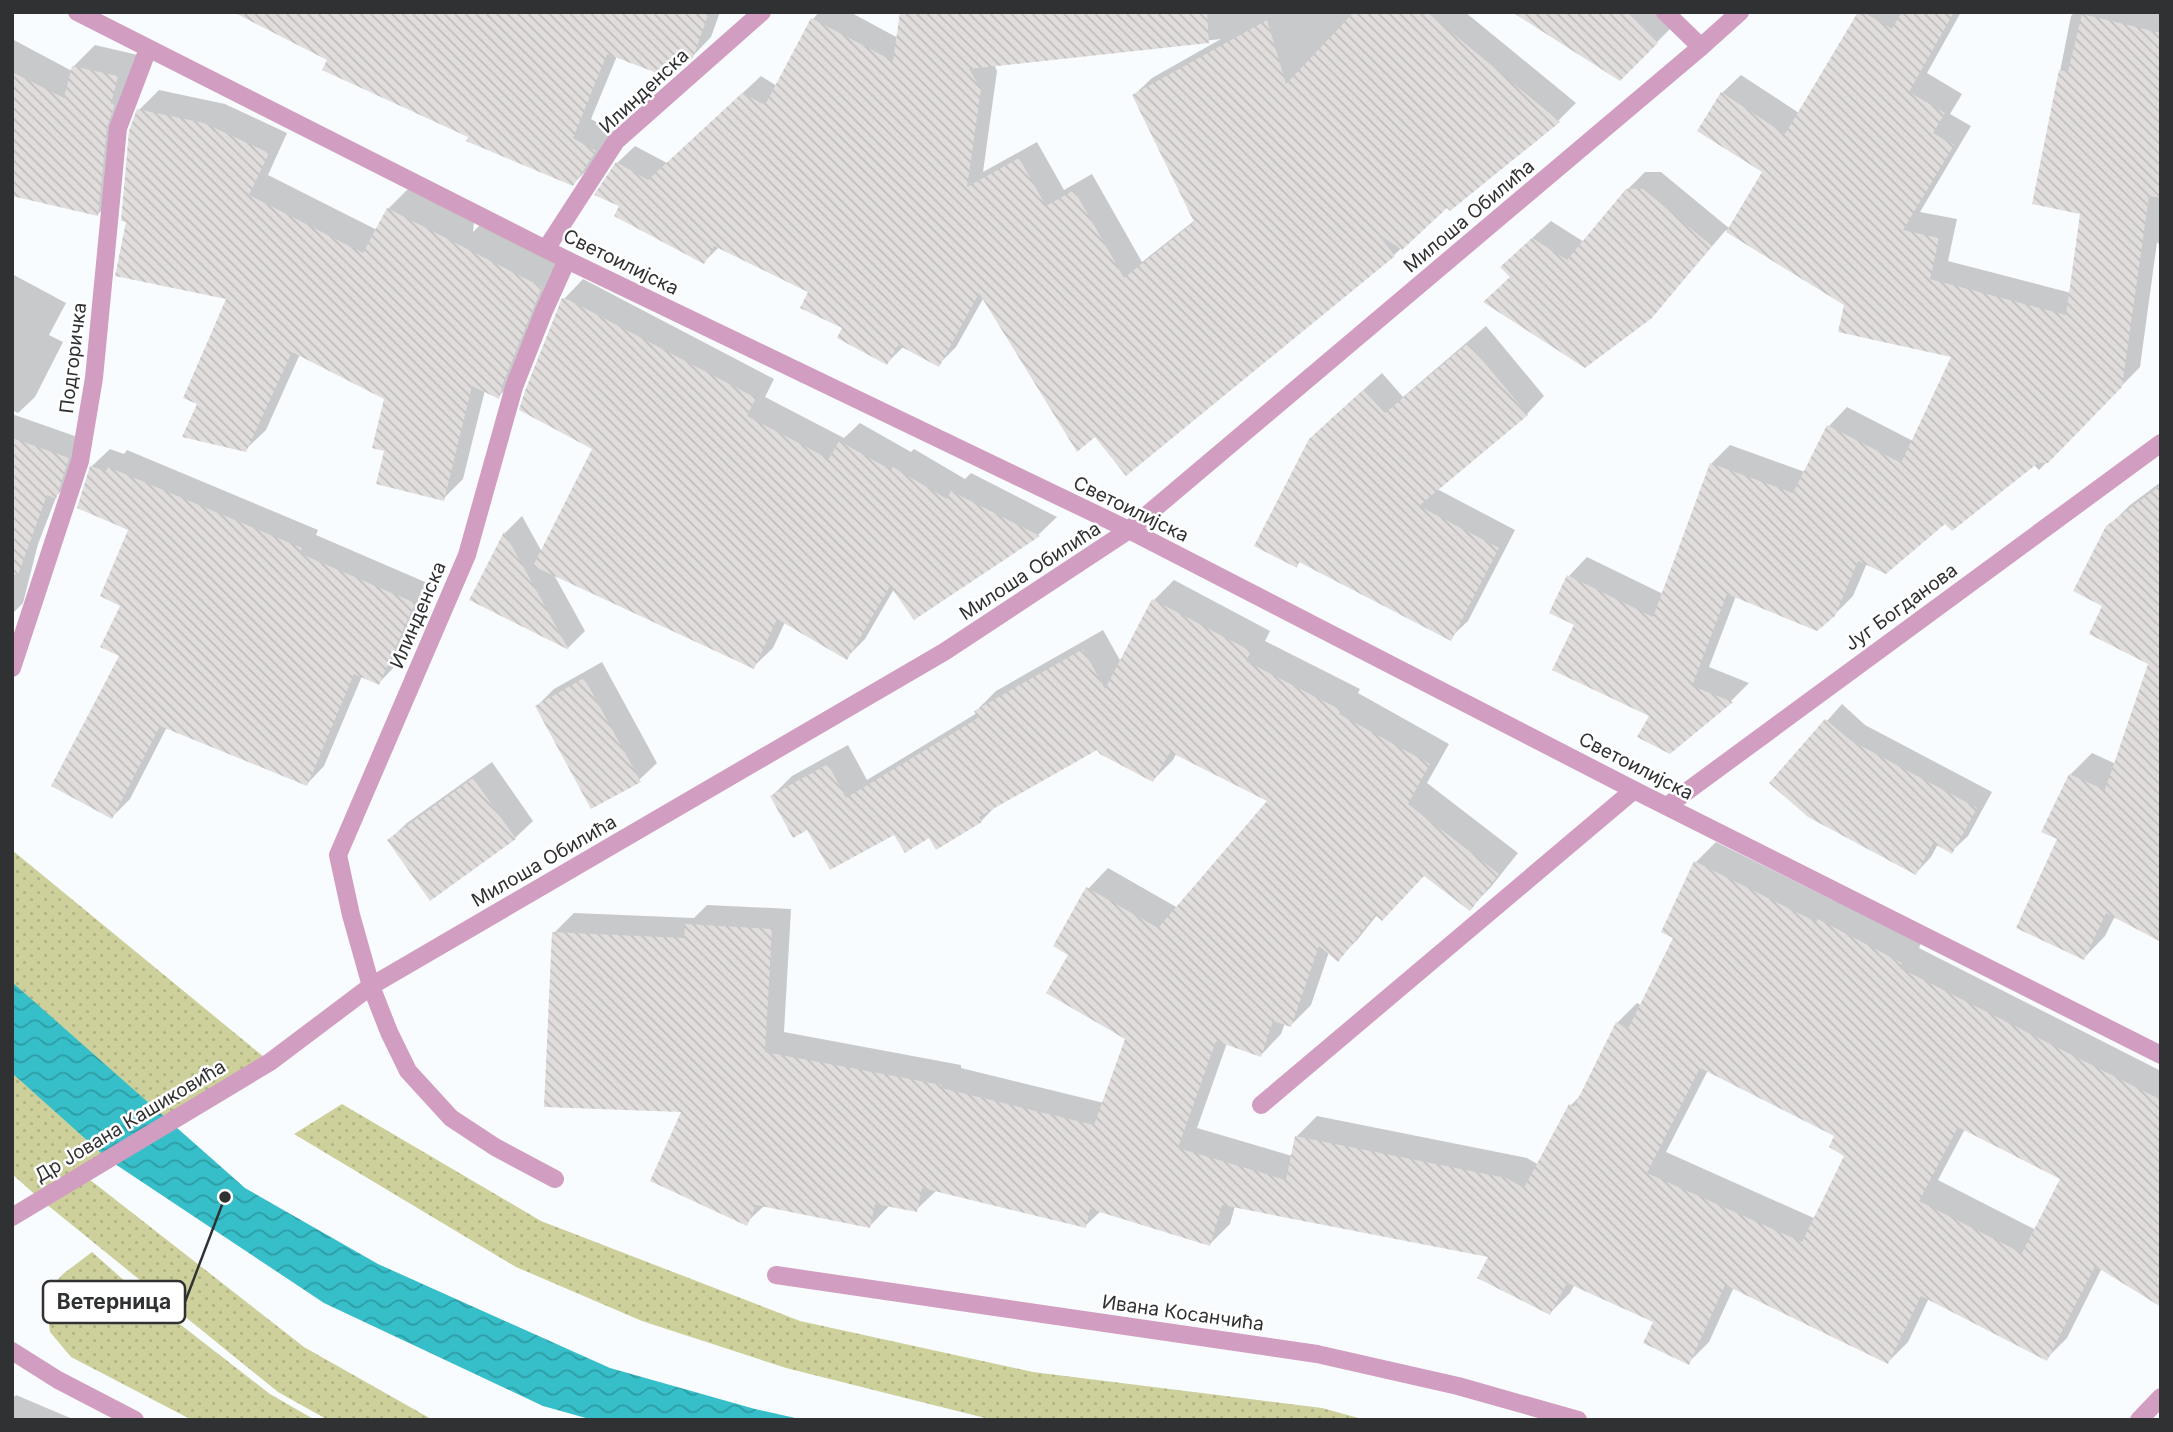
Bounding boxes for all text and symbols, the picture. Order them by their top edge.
street label: Илинденска [595,44,693,138]
street label: Милоша Обилића [1399,155,1539,277]
street label: Светоилијска [560,224,682,300]
street label: Подгоричка [55,301,91,415]
street label: Светоилијска [1070,471,1192,547]
street label: Милоша Обилића [955,517,1105,625]
street label: Илинденска [385,558,451,672]
street label: Југ Богданова [1840,558,1962,656]
street label: Светоилијска [1575,727,1697,805]
street label: Милоша Обилића [467,810,621,912]
street label: Др Јована Кашиковића [30,1055,230,1187]
callout: Ветерница [43,1281,185,1323]
text: Ветерница [57,1289,171,1314]
street label: Ивана Косанчића [1100,1290,1266,1336]

